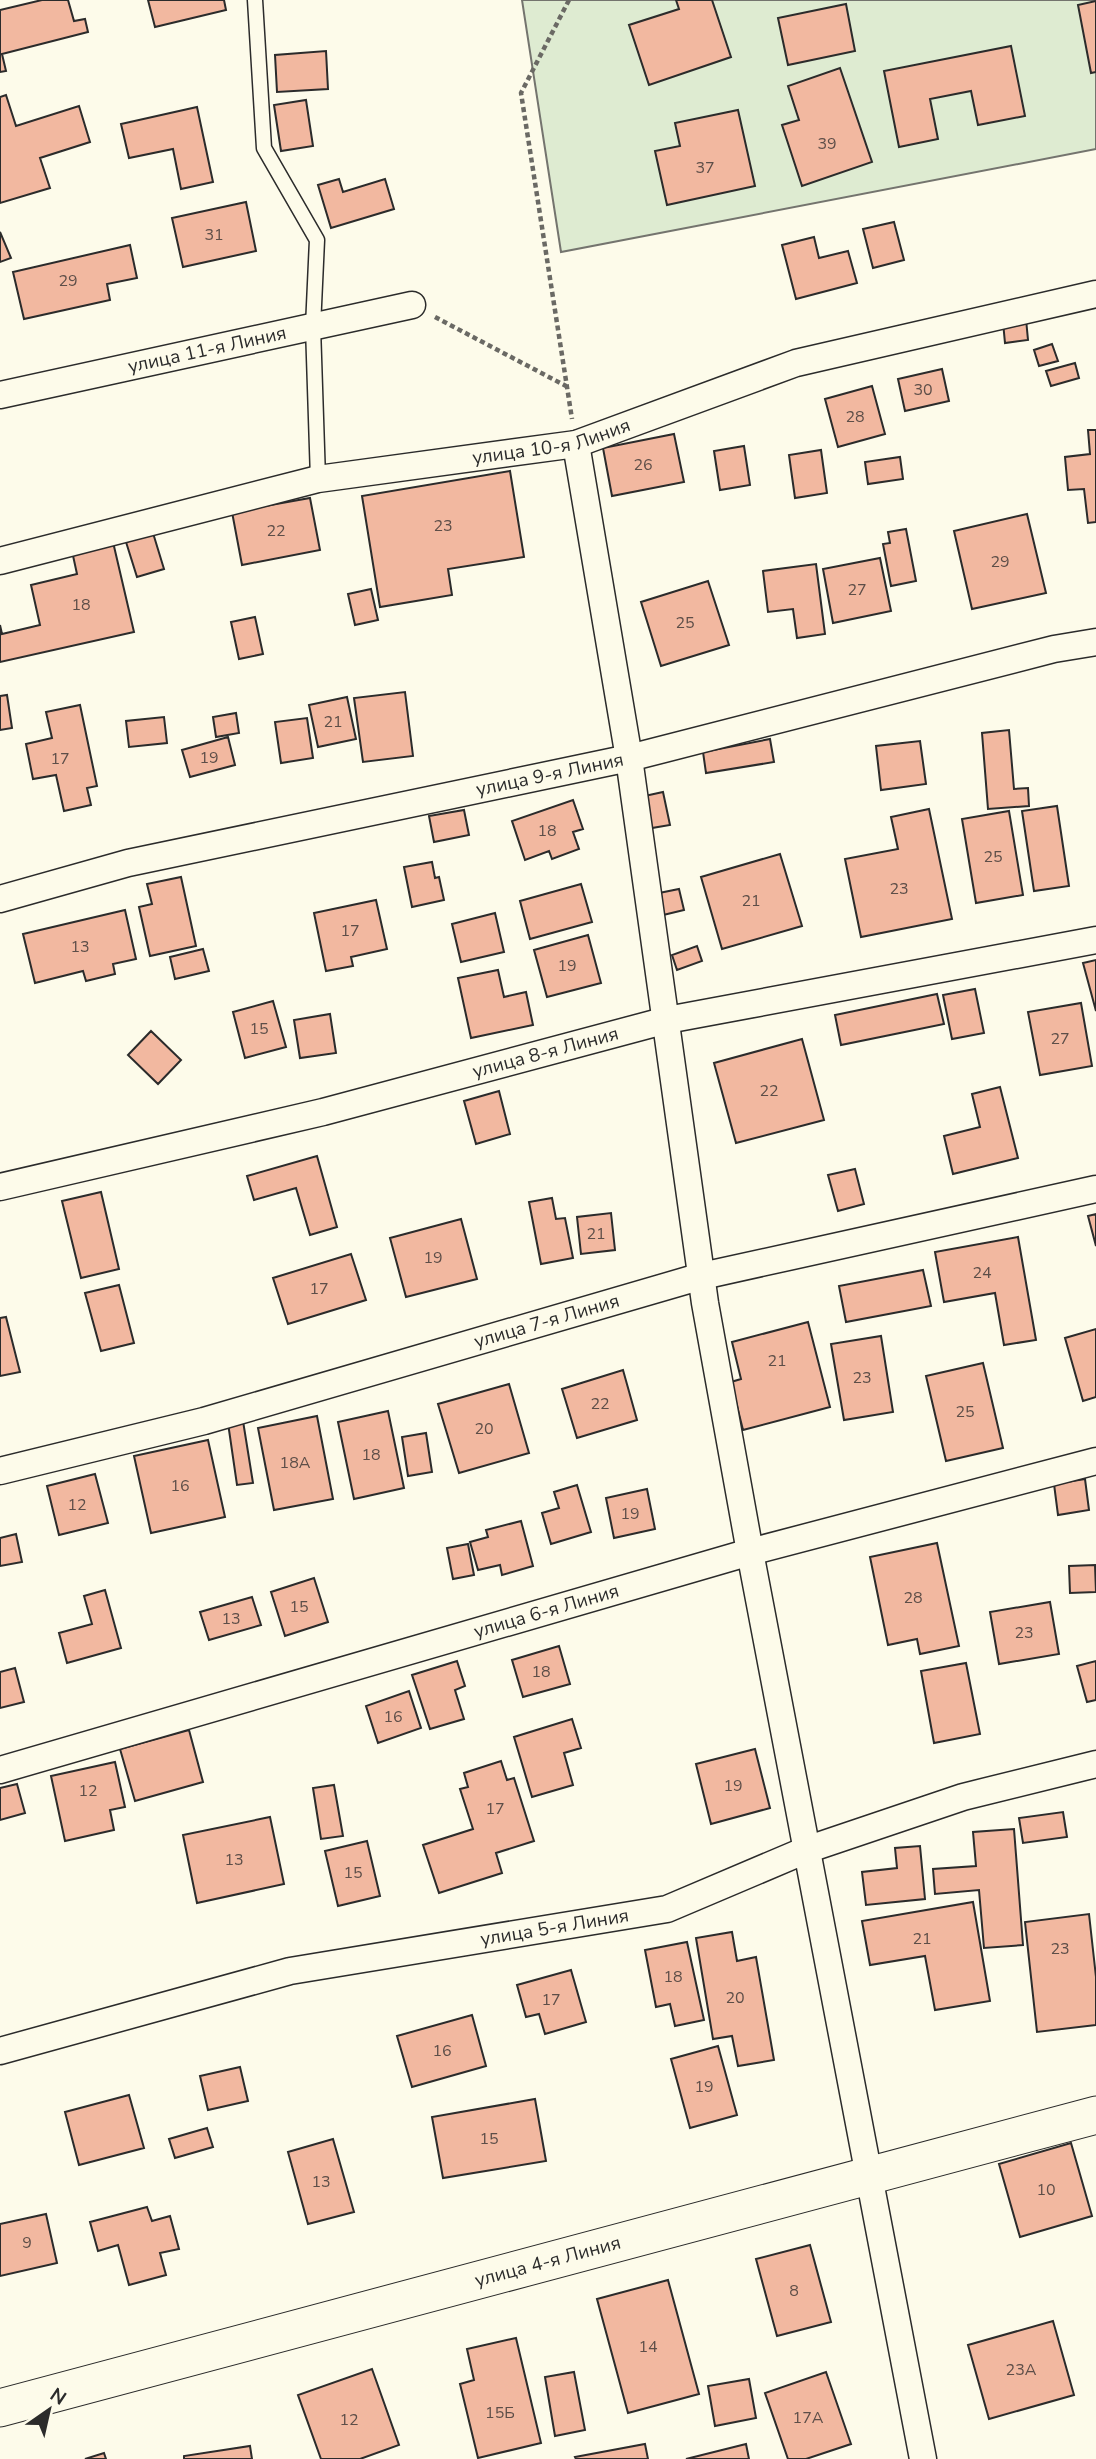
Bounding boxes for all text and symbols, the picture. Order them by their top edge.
house number: 39 [817,133,837,155]
house number: 37 [695,157,715,179]
house number: 31 [204,224,224,246]
house number: 29 [58,270,78,292]
street label: улица 11-я Линия [125,320,289,380]
house number: 30 [913,379,933,401]
house number: 28 [845,406,865,428]
street label: улица 10-я Линия [471,412,634,471]
house number: 26 [633,454,653,476]
house number: 23 [433,515,453,537]
house number: 22 [266,520,286,542]
house number: 29 [990,551,1010,573]
house number: 27 [847,579,867,601]
house number: 18 [71,594,91,616]
house number: 25 [675,612,695,634]
house number: 21 [323,711,343,733]
street label: улица 9-я Линия [474,746,626,803]
house number: 19 [199,747,219,769]
house number: 17 [50,748,70,770]
house number: 18 [537,820,557,842]
house number: 25 [983,846,1003,868]
house number: 23 [889,878,909,900]
house number: 21 [741,890,761,912]
house number: 17 [340,920,360,942]
house number: 13 [70,936,90,958]
house number: 19 [557,955,577,977]
house number: 15 [249,1018,269,1040]
street label: улица 8-я Линия [470,1021,622,1084]
house number: 27 [1050,1028,1070,1050]
house number: 22 [759,1080,779,1102]
house number: 21 [586,1223,606,1245]
house number: 19 [423,1247,443,1269]
house number: 24 [972,1262,992,1284]
house number: 17 [309,1278,329,1300]
street label: улица 7-я Линия [471,1288,622,1355]
house number: 21 [767,1350,787,1372]
house number: 23 [852,1367,872,1389]
house number: 22 [590,1393,610,1415]
house number: 25 [955,1401,975,1423]
house number: 20 [474,1418,494,1440]
house number: 18 [361,1444,381,1466]
house number: 18А [280,1452,311,1474]
house number: 16 [170,1475,190,1497]
house number: 12 [67,1494,87,1516]
house number: 19 [620,1503,640,1525]
street label: улица 6-я Линия [471,1578,622,1645]
house number: 28 [903,1587,923,1609]
house number: 15 [289,1596,309,1618]
house number: 13 [221,1608,241,1630]
house number: 23 [1014,1622,1034,1644]
house number: 18 [531,1661,551,1683]
house number: 16 [383,1706,403,1728]
house number: 19 [723,1775,743,1797]
house number: 12 [78,1780,98,1802]
house number: 17 [485,1798,505,1820]
house number: 13 [224,1849,244,1871]
house number: 15 [343,1862,363,1884]
street label: улица 5-я Линия [478,1902,631,1953]
house number: 21 [912,1928,932,1950]
house number: 23 [1050,1938,1070,1960]
house number: 18 [663,1966,683,1988]
house number: 20 [725,1987,745,2009]
house number: 17 [541,1989,561,2011]
house number: 16 [432,2040,452,2062]
house number: 19 [694,2076,714,2098]
house number: 15 [479,2128,499,2150]
house number: 13 [311,2171,331,2193]
house number: 10 [1036,2179,1056,2201]
street label: улица 4-я Линия [472,2230,624,2294]
house number: 9 [22,2232,32,2254]
house number: 8 [789,2280,799,2302]
house number: 14 [638,2336,658,2358]
house number: 23А [1006,2359,1037,2381]
north arrow [14,2375,84,2445]
text: N [45,2382,71,2411]
house number: 15Б [485,2402,515,2424]
house number: 17А [793,2407,824,2429]
house number: 12 [339,2409,359,2431]

